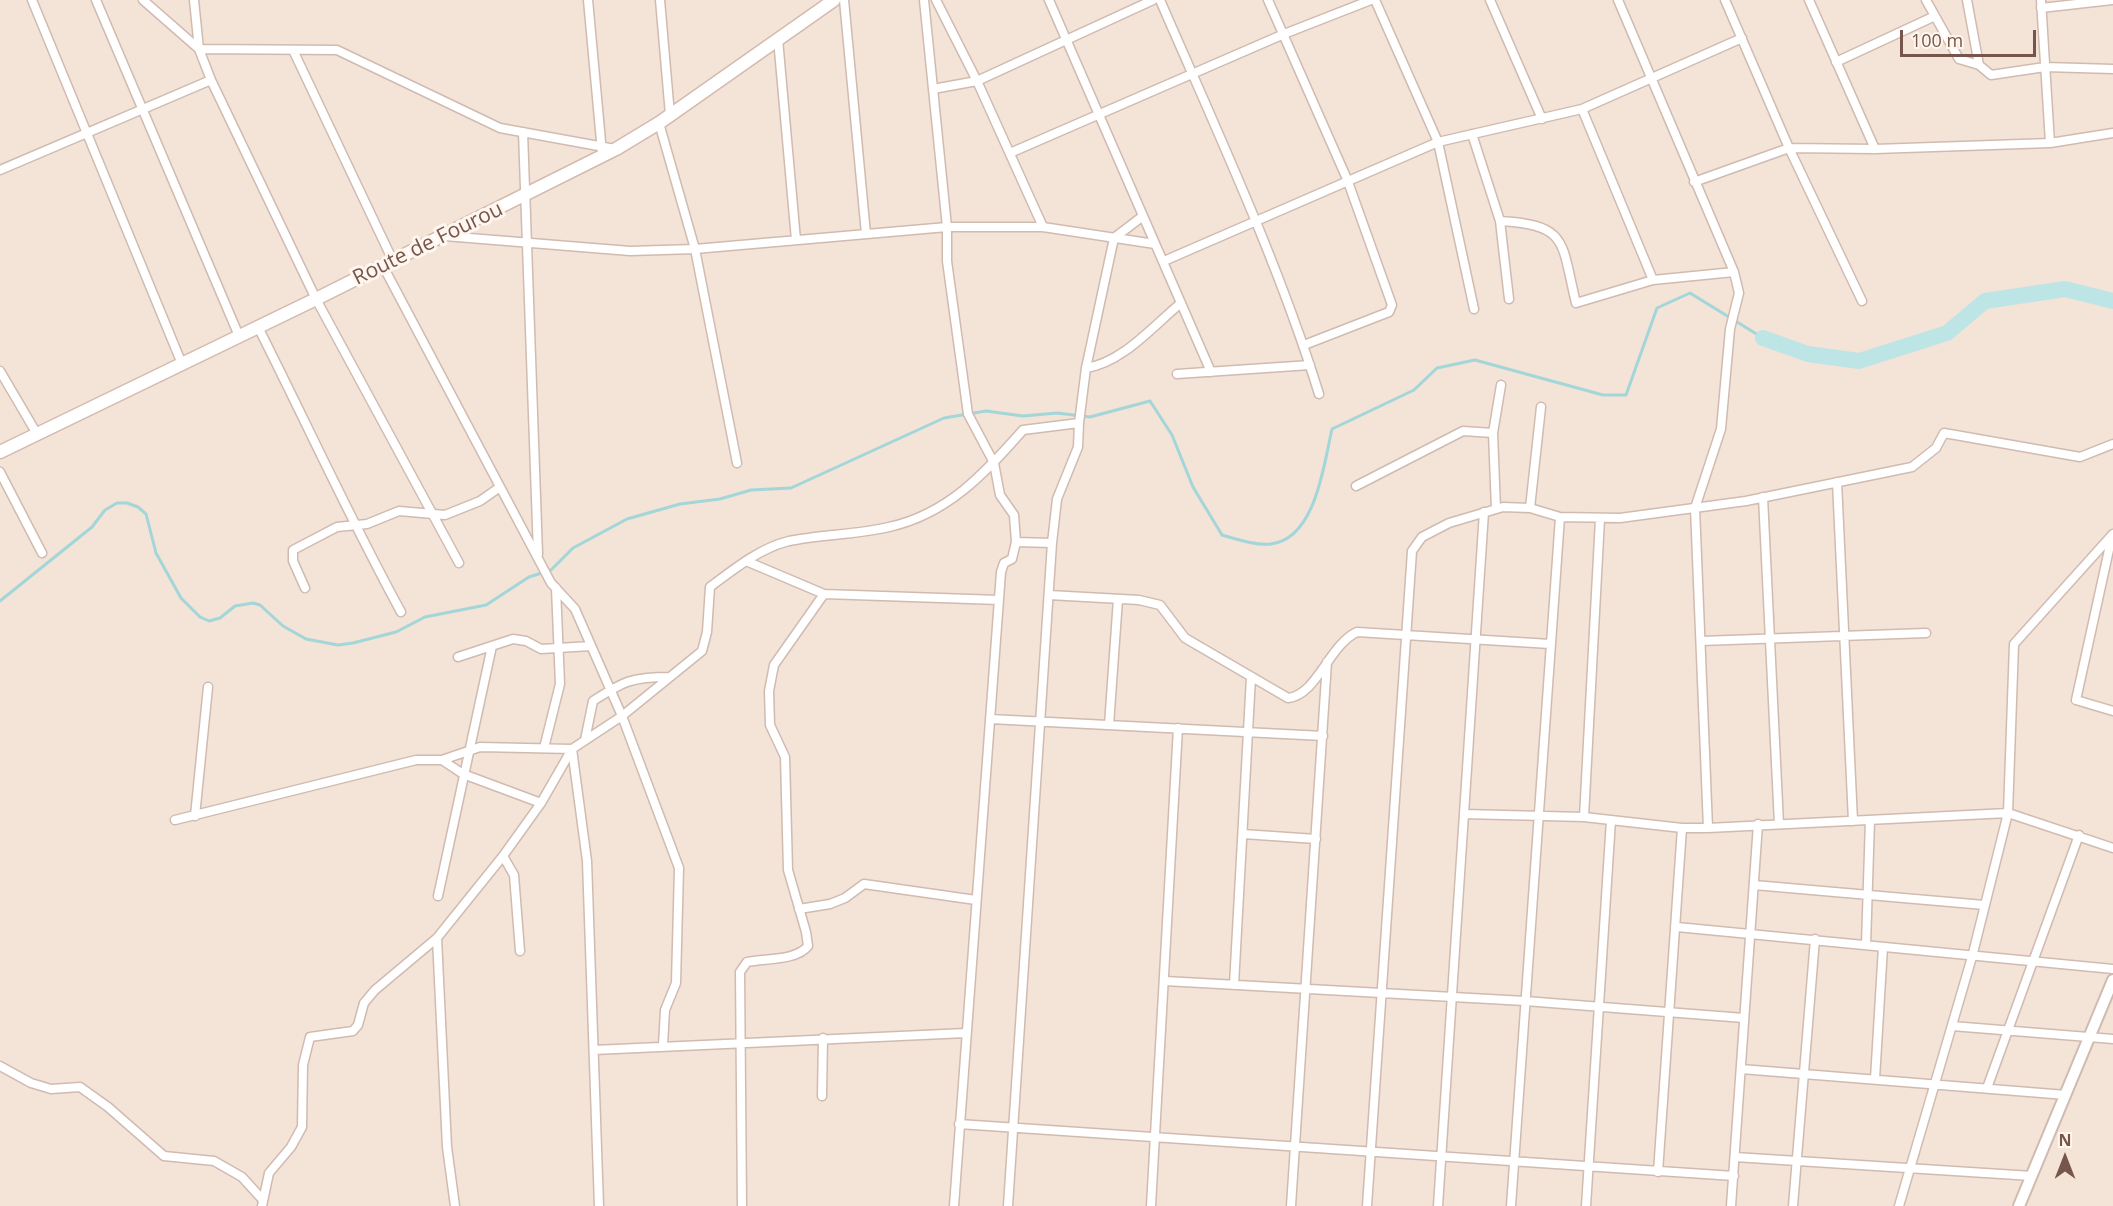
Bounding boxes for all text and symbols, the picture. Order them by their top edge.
scale bar [1903,18,2040,56]
text: 100 m [1911,28,1963,52]
street label: Route de Fourou [349,197,507,291]
north arrow [2035,1128,2095,1188]
text: N [2058,1129,2072,1151]

